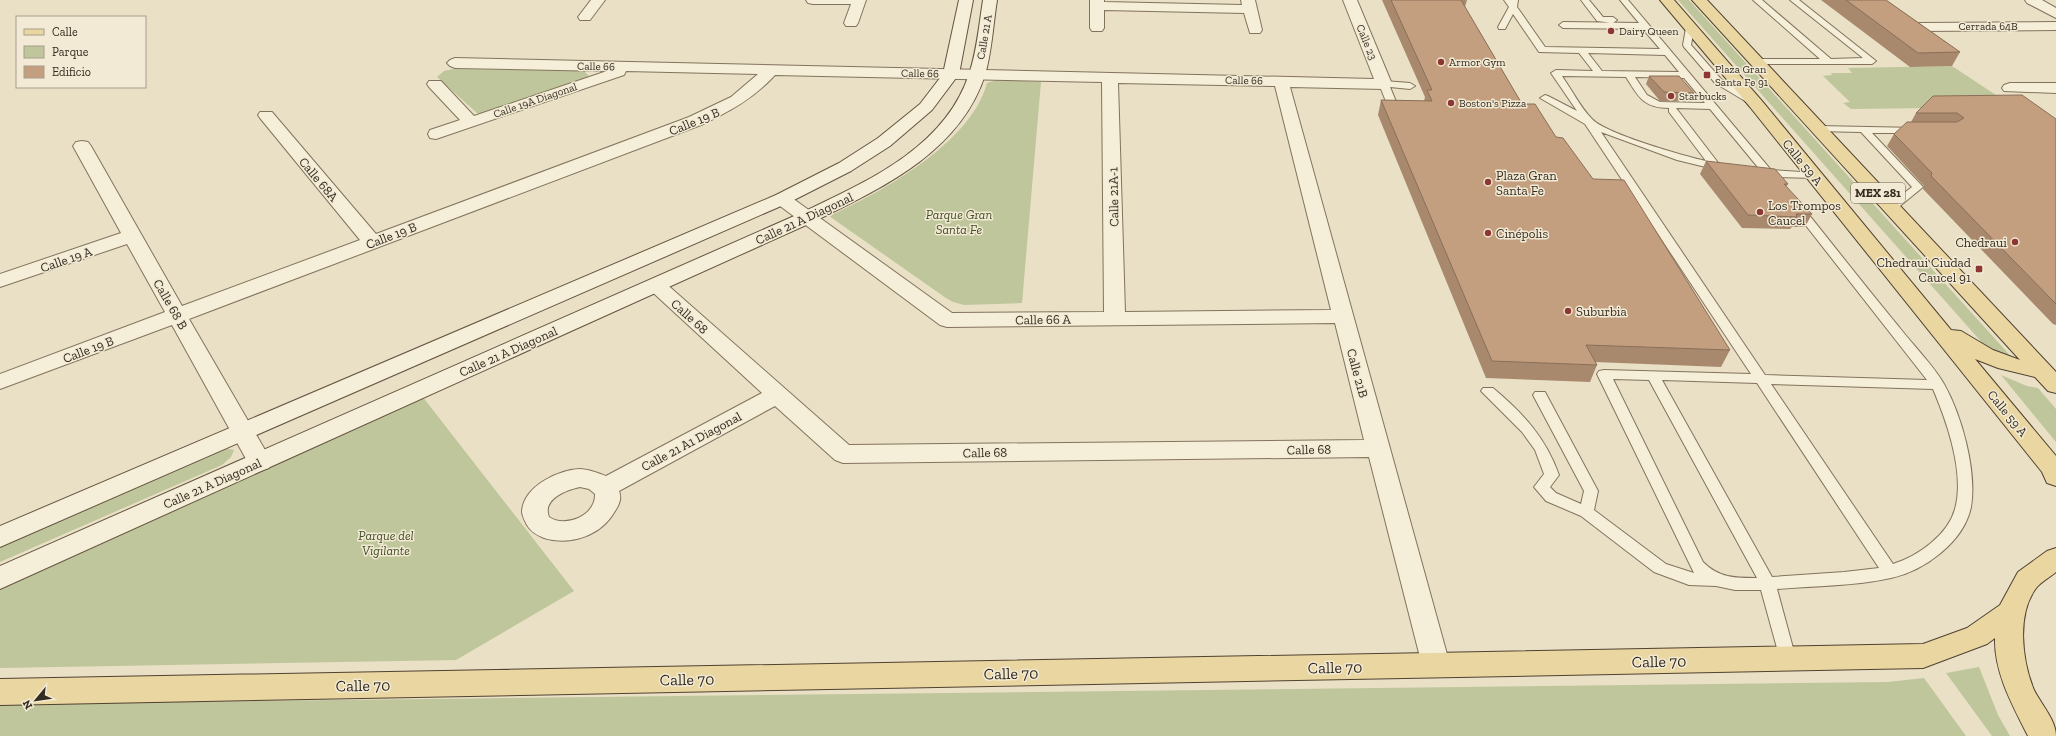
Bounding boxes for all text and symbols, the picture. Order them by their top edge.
street label: Calle 21 A [974,13,995,60]
legend [16,16,146,88]
street label: Cerrada 64B [1958,20,2018,33]
street label: Calle 23 [1354,23,1379,62]
text: Calle [52,25,78,39]
place label: Dairy Queen [1619,25,1679,38]
marker: Dairy Queen [1606,26,1616,36]
text: Parque [52,45,89,59]
place label: Armor Gym [1449,56,1506,69]
marker: Armor Gym [1436,57,1446,67]
street label: Calle 66 [577,60,615,73]
place label: Plaza Gran Santa Fe 91 [1715,63,1769,89]
text: Edificio [52,65,91,79]
street label: Calle 66 [901,67,939,80]
marker: Plaza Gran Santa Fe 91 [1702,70,1712,80]
street label: Calle 66 [1225,74,1263,87]
street label: Calle 19A Diagonal [492,80,579,121]
place label: Starbucks [1679,90,1727,103]
marker: Starbucks [1666,91,1676,101]
place label: Boston's Pizza [1459,97,1527,110]
marker: Boston's Pizza [1446,98,1456,108]
street label: Calle 19 B [667,104,722,138]
street label: Calle 59 A [1779,136,1826,189]
street label: Calle 68A [296,154,342,205]
street label: Calle 21A-1 [1105,167,1122,227]
place label: Plaza Gran Santa Fe [1496,168,1557,198]
marker: Plaza Gran Santa Fe [1483,177,1493,187]
road number: MEX 281 [1851,183,1905,203]
street label: Calle 21 A Diagonal [753,189,856,248]
place label: Los Trompos Caucel [1768,198,1841,228]
park label: Parque Gran Santa Fe [926,207,992,237]
marker: Los Trompos Caucel [1755,207,1765,217]
street label: Calle 19 B [364,219,419,252]
place label: Cinépolis [1496,226,1549,241]
marker: Cinépolis [1483,228,1493,238]
place label: Chedraui [1955,235,2007,250]
marker: Chedraui [2010,237,2020,247]
street label: Calle 19 A [38,243,94,275]
place label: Chedraui Ciudad Caucel 91 [1877,255,1971,285]
marker: Chedraui Ciudad Caucel 91 [1974,264,1984,274]
street label: Calle 68 B [150,277,191,332]
street label: Calle 68 [668,296,711,337]
place label: Suburbia [1576,304,1627,319]
marker: Suburbia [1563,306,1573,316]
street label: Calle 66 A [1015,312,1071,327]
street label: Calle 21 A Diagonal [457,323,560,380]
street label: Calle 19 B [61,333,116,366]
street label: Calle 21B [1344,347,1371,399]
street label: Calle 59 A [1984,387,2031,440]
street label: Calle 21 A1 Diagonal [639,408,744,474]
street label: Calle 68 [1287,442,1331,457]
street label: Calle 68 [963,445,1007,460]
street label: Calle 21 A Diagonal [161,455,264,512]
park label: Parque del Vigilante [358,528,414,558]
street label: Calle 70 [1632,652,1686,671]
street label: Calle 70 [1308,658,1362,677]
street label: Calle 70 [984,664,1038,683]
street label: Calle 70 [660,670,714,689]
street label: Calle 70 [336,676,390,695]
north arrow [16,680,56,720]
text: N [20,697,35,711]

